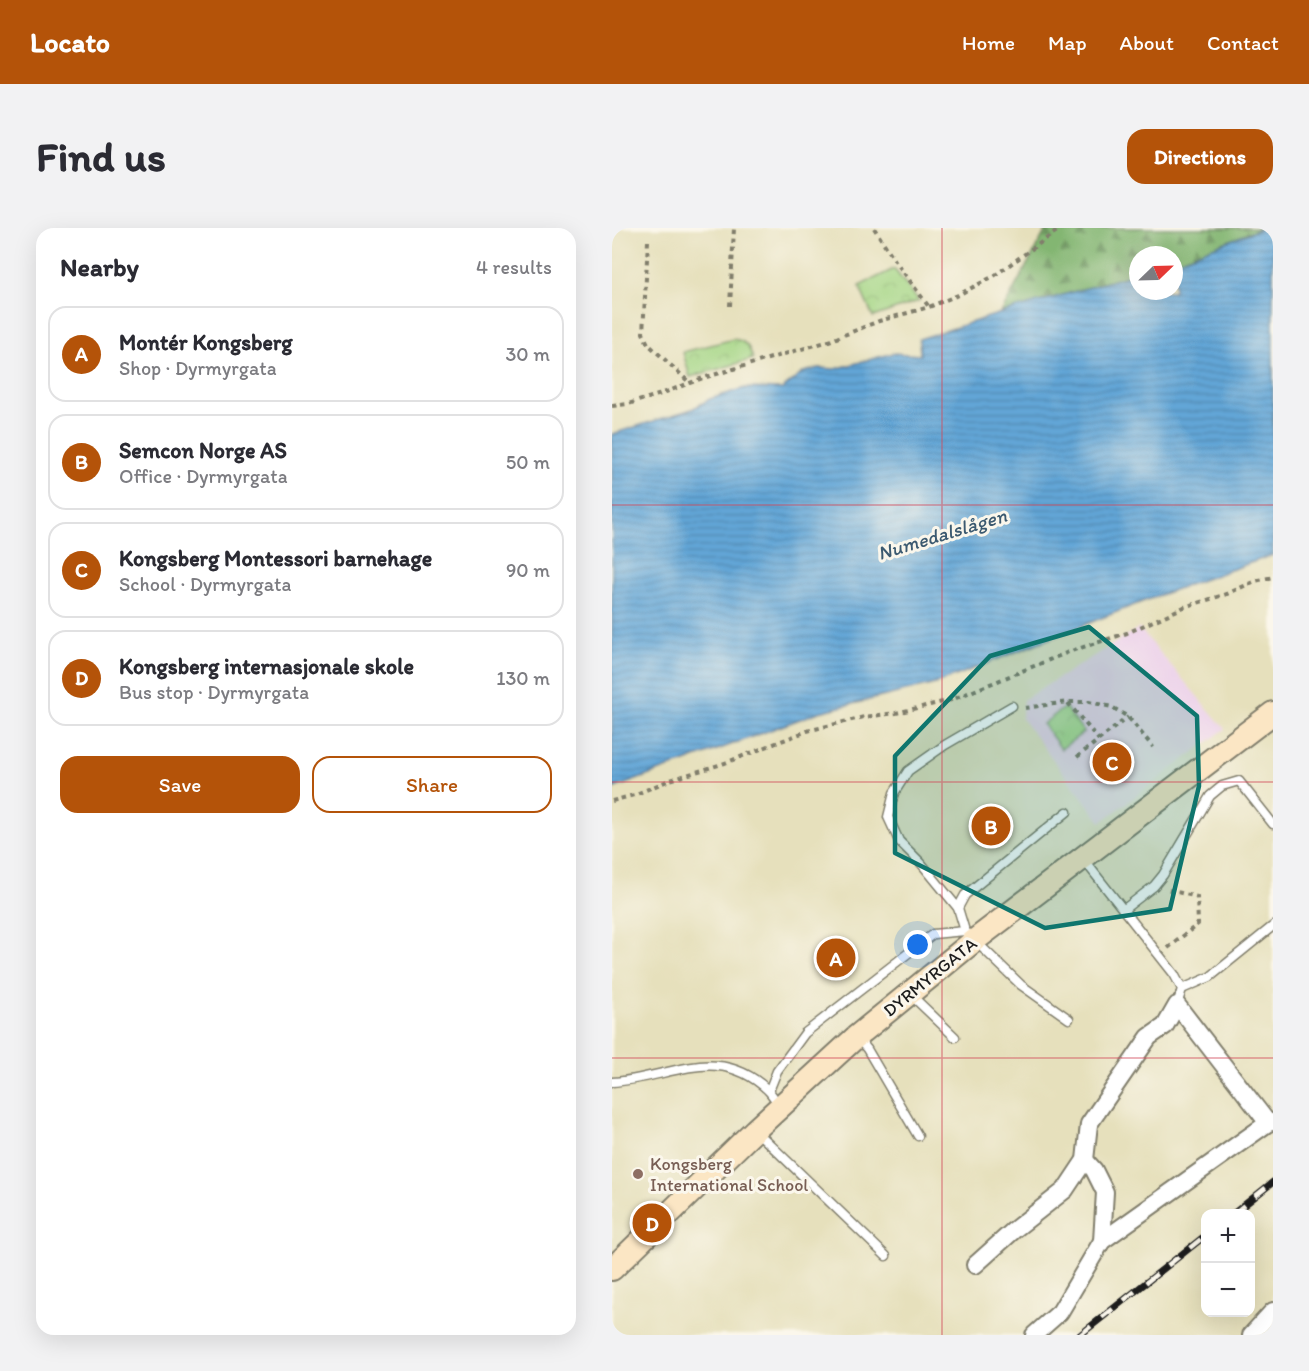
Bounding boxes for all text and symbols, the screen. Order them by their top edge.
text: Locato [30,25,110,59]
text: Home [962,30,1015,55]
text: Map [1048,30,1087,55]
text: About [1120,30,1174,55]
text: Contact [1207,30,1279,55]
button: Directions [1127,129,1273,184]
text: Find us [36,131,166,182]
north arrow [1129,246,1183,300]
text: Nearby [60,251,139,283]
text: 4 results [476,255,552,279]
text: Montér Kongsberg [119,329,293,356]
text: A [75,342,88,366]
text: 30 m [505,342,550,366]
text: Shop · Dyrmyrgata [119,356,277,380]
text: Semcon Norge AS [119,437,287,464]
text: B [75,450,88,474]
text: 50 m [506,450,550,474]
text: Office · Dyrmyrgata [119,464,288,488]
water label: Numedalslågen [875,503,1010,565]
text: Kongsberg Montessori barnehage [119,545,432,572]
text: C [75,558,88,582]
text: 90 m [506,558,550,582]
text: School · Dyrmyrgata [119,572,291,596]
text: Kongsberg internasjonale skole [119,653,414,680]
text: D [75,666,88,690]
text: 130 m [496,666,550,690]
text: Bus stop · Dyrmyrgata [119,680,309,704]
pin: C [1092,740,1132,784]
button: Save [60,756,300,813]
button: Share [312,756,552,813]
pin: B [972,804,1010,848]
your location [903,930,932,959]
street label: DYRMYRGATA [879,932,982,1021]
pin: A [816,936,856,980]
place label: Kongsberg International School [650,1153,808,1196]
marker: Kongsberg International School [631,1167,645,1181]
pin: D [632,1200,672,1246]
map controls [1201,1209,1255,1317]
button: + [1201,1209,1255,1263]
button: − [1201,1263,1255,1317]

